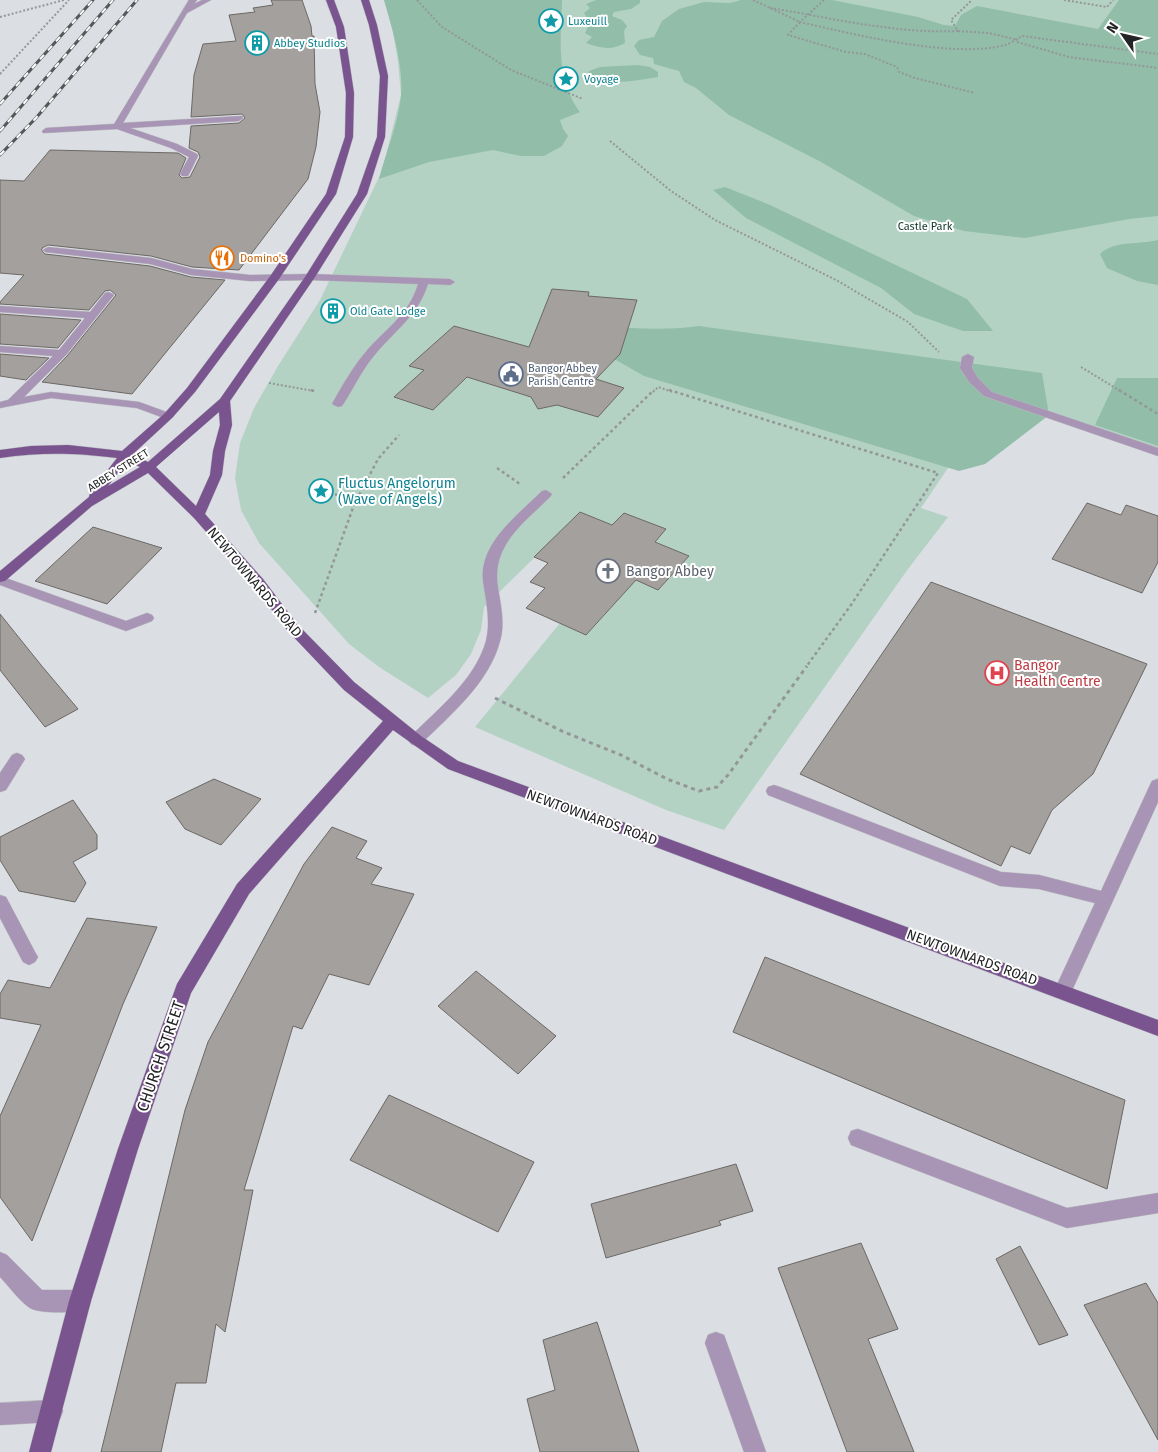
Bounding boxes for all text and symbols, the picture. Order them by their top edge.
place icon: Luxeuill [538,8,564,34]
north arrow [1098,10,1148,60]
place label: Luxeuill [568,15,607,28]
text: N [1103,19,1122,37]
building icon: Abbey Studios [244,30,270,56]
place label: Abbey Studios [274,37,345,50]
place icon: Voyage [553,66,579,92]
place label: Voyage [584,73,619,86]
park label: Castle Park [898,220,953,233]
restaurant icon: Domino's [209,245,235,271]
place label: Domino's [240,252,286,265]
building icon: Old Gate Lodge [320,298,346,324]
place label: Old Gate Lodge [350,305,426,318]
public building icon: Bangor Abbey Parish Centre [498,361,524,387]
place label: Bangor Abbey Parish Centre [528,362,598,388]
street label: ABBEY STREET [85,446,152,494]
place label: Fluctus Angelorum (Wave of Angels) [338,475,456,508]
place icon: Fluctus Angelorum (Wave of Angels) [308,478,334,504]
street label: NEWTOWNARDS ROAD [204,524,305,641]
church icon: Bangor Abbey [595,558,621,584]
place label: Bangor Abbey [626,563,714,580]
place label: Bangor Health Centre [1014,657,1101,690]
hospital icon: Bangor Health Centre [984,660,1010,686]
street label: NEWTOWNARDS ROAD [524,786,660,849]
street label: NEWTOWNARDS ROAD [904,926,1040,989]
street label: CHURCH STREET [133,998,189,1114]

